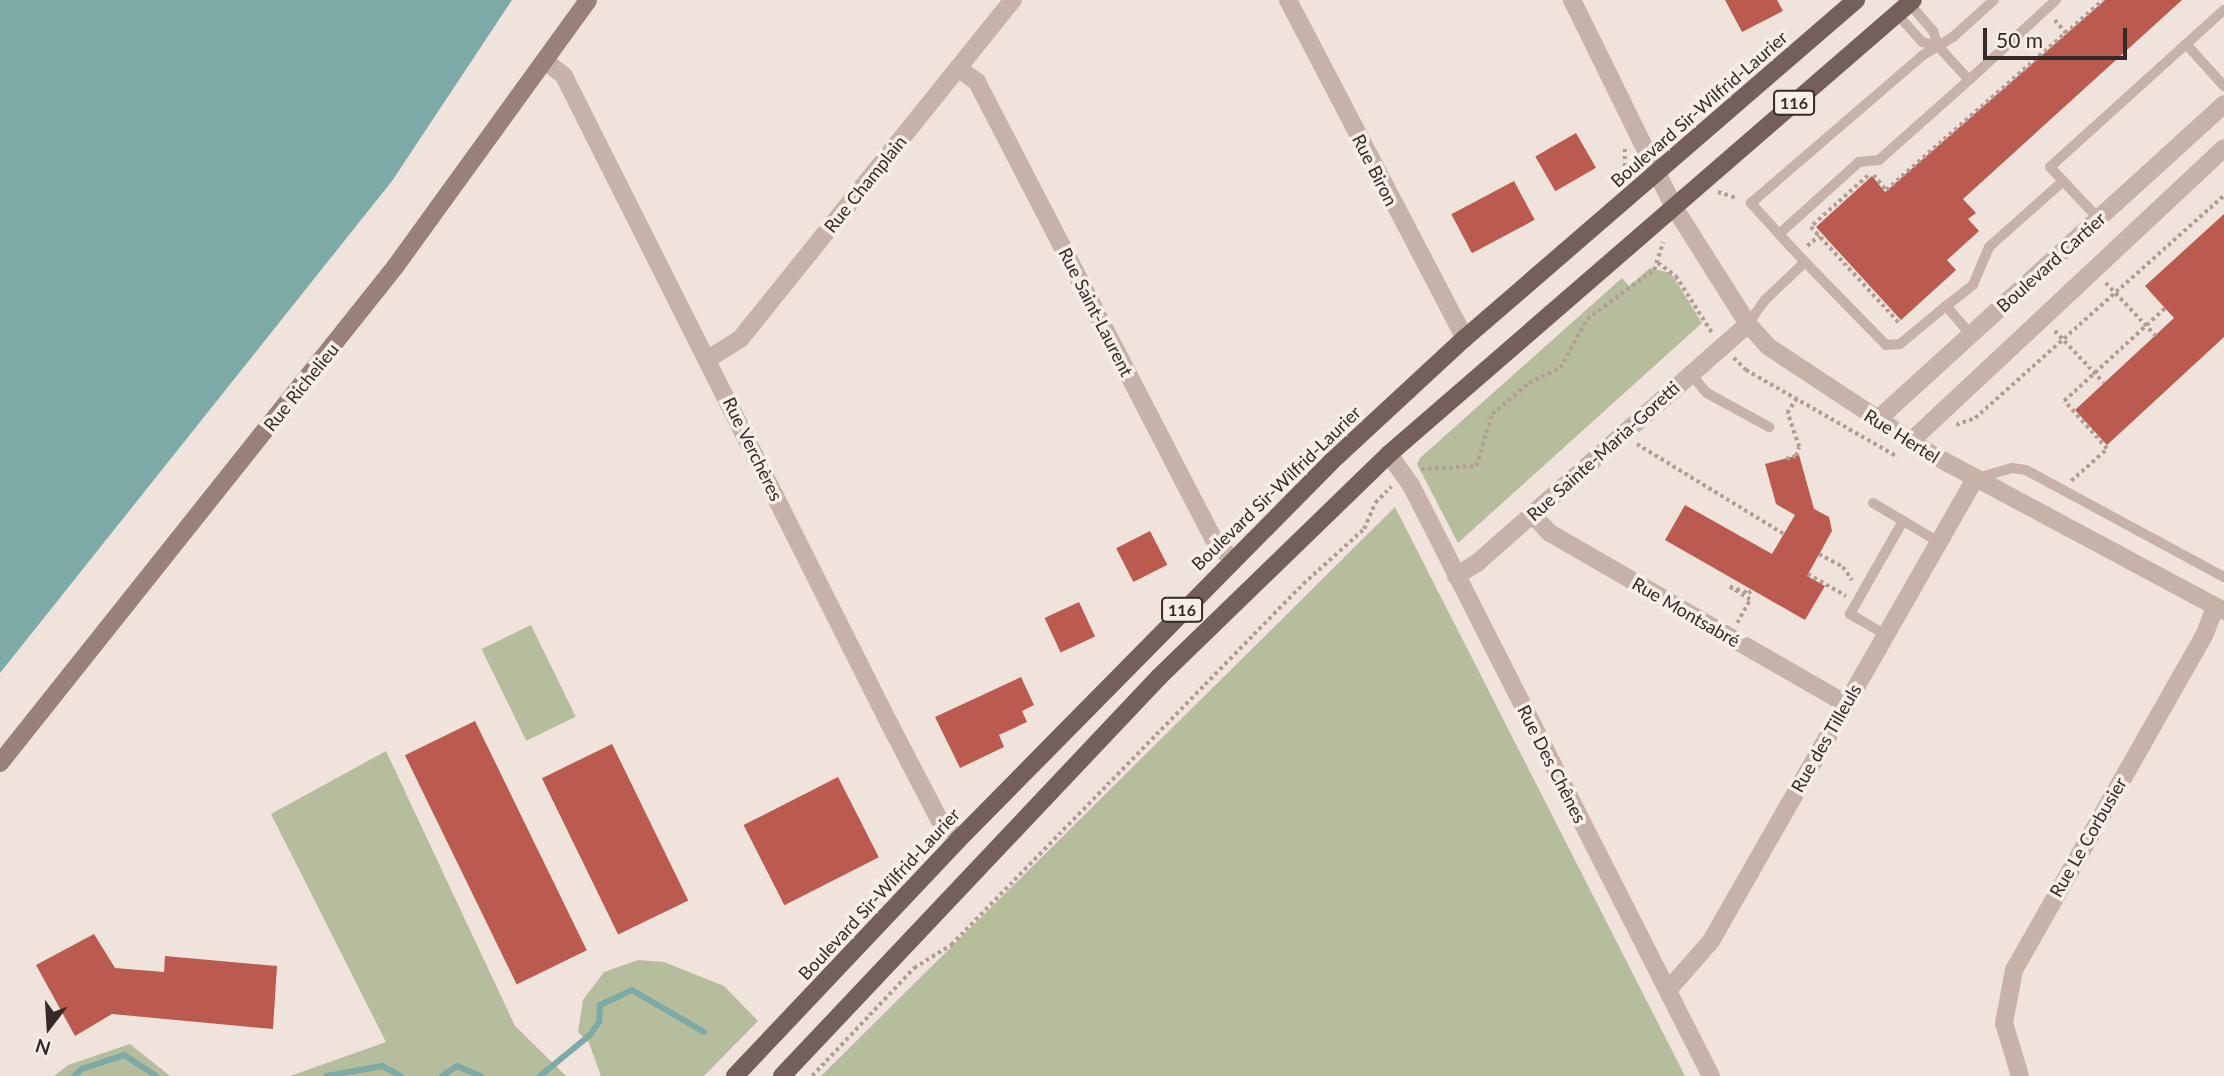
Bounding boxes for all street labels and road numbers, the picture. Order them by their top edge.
street label: Boulevard Sir-Wilfrid-Laurier [1606,26,1792,192]
road number: 116 [1773,90,1815,116]
street label: Rue Champlain [819,131,911,237]
street label: Rue Biron [1348,131,1402,209]
street label: Boulevard Cartier [1992,208,2110,316]
street label: Rue Saint-Laurent [1054,244,1138,380]
street label: Rue Richelieu [259,339,343,435]
street label: Rue Sainte-Maria-Goretti [1522,377,1684,525]
street label: Rue Verchères [718,393,788,505]
street label: Boulevard Sir-Wilfrid-Laurier [1187,401,1365,575]
street label: Rue Hertel [1860,404,1944,468]
street label: Rue Montsabré [1628,573,1744,651]
road number: 116 [1161,597,1203,622]
street label: Rue des Tilleuls [1786,680,1866,796]
street label: Rue Des Chênes [1513,701,1591,827]
street label: Rue Le Corbusier [2045,773,2131,901]
street label: Boulevard Sir-Wilfrid-Laurier [794,804,964,984]

